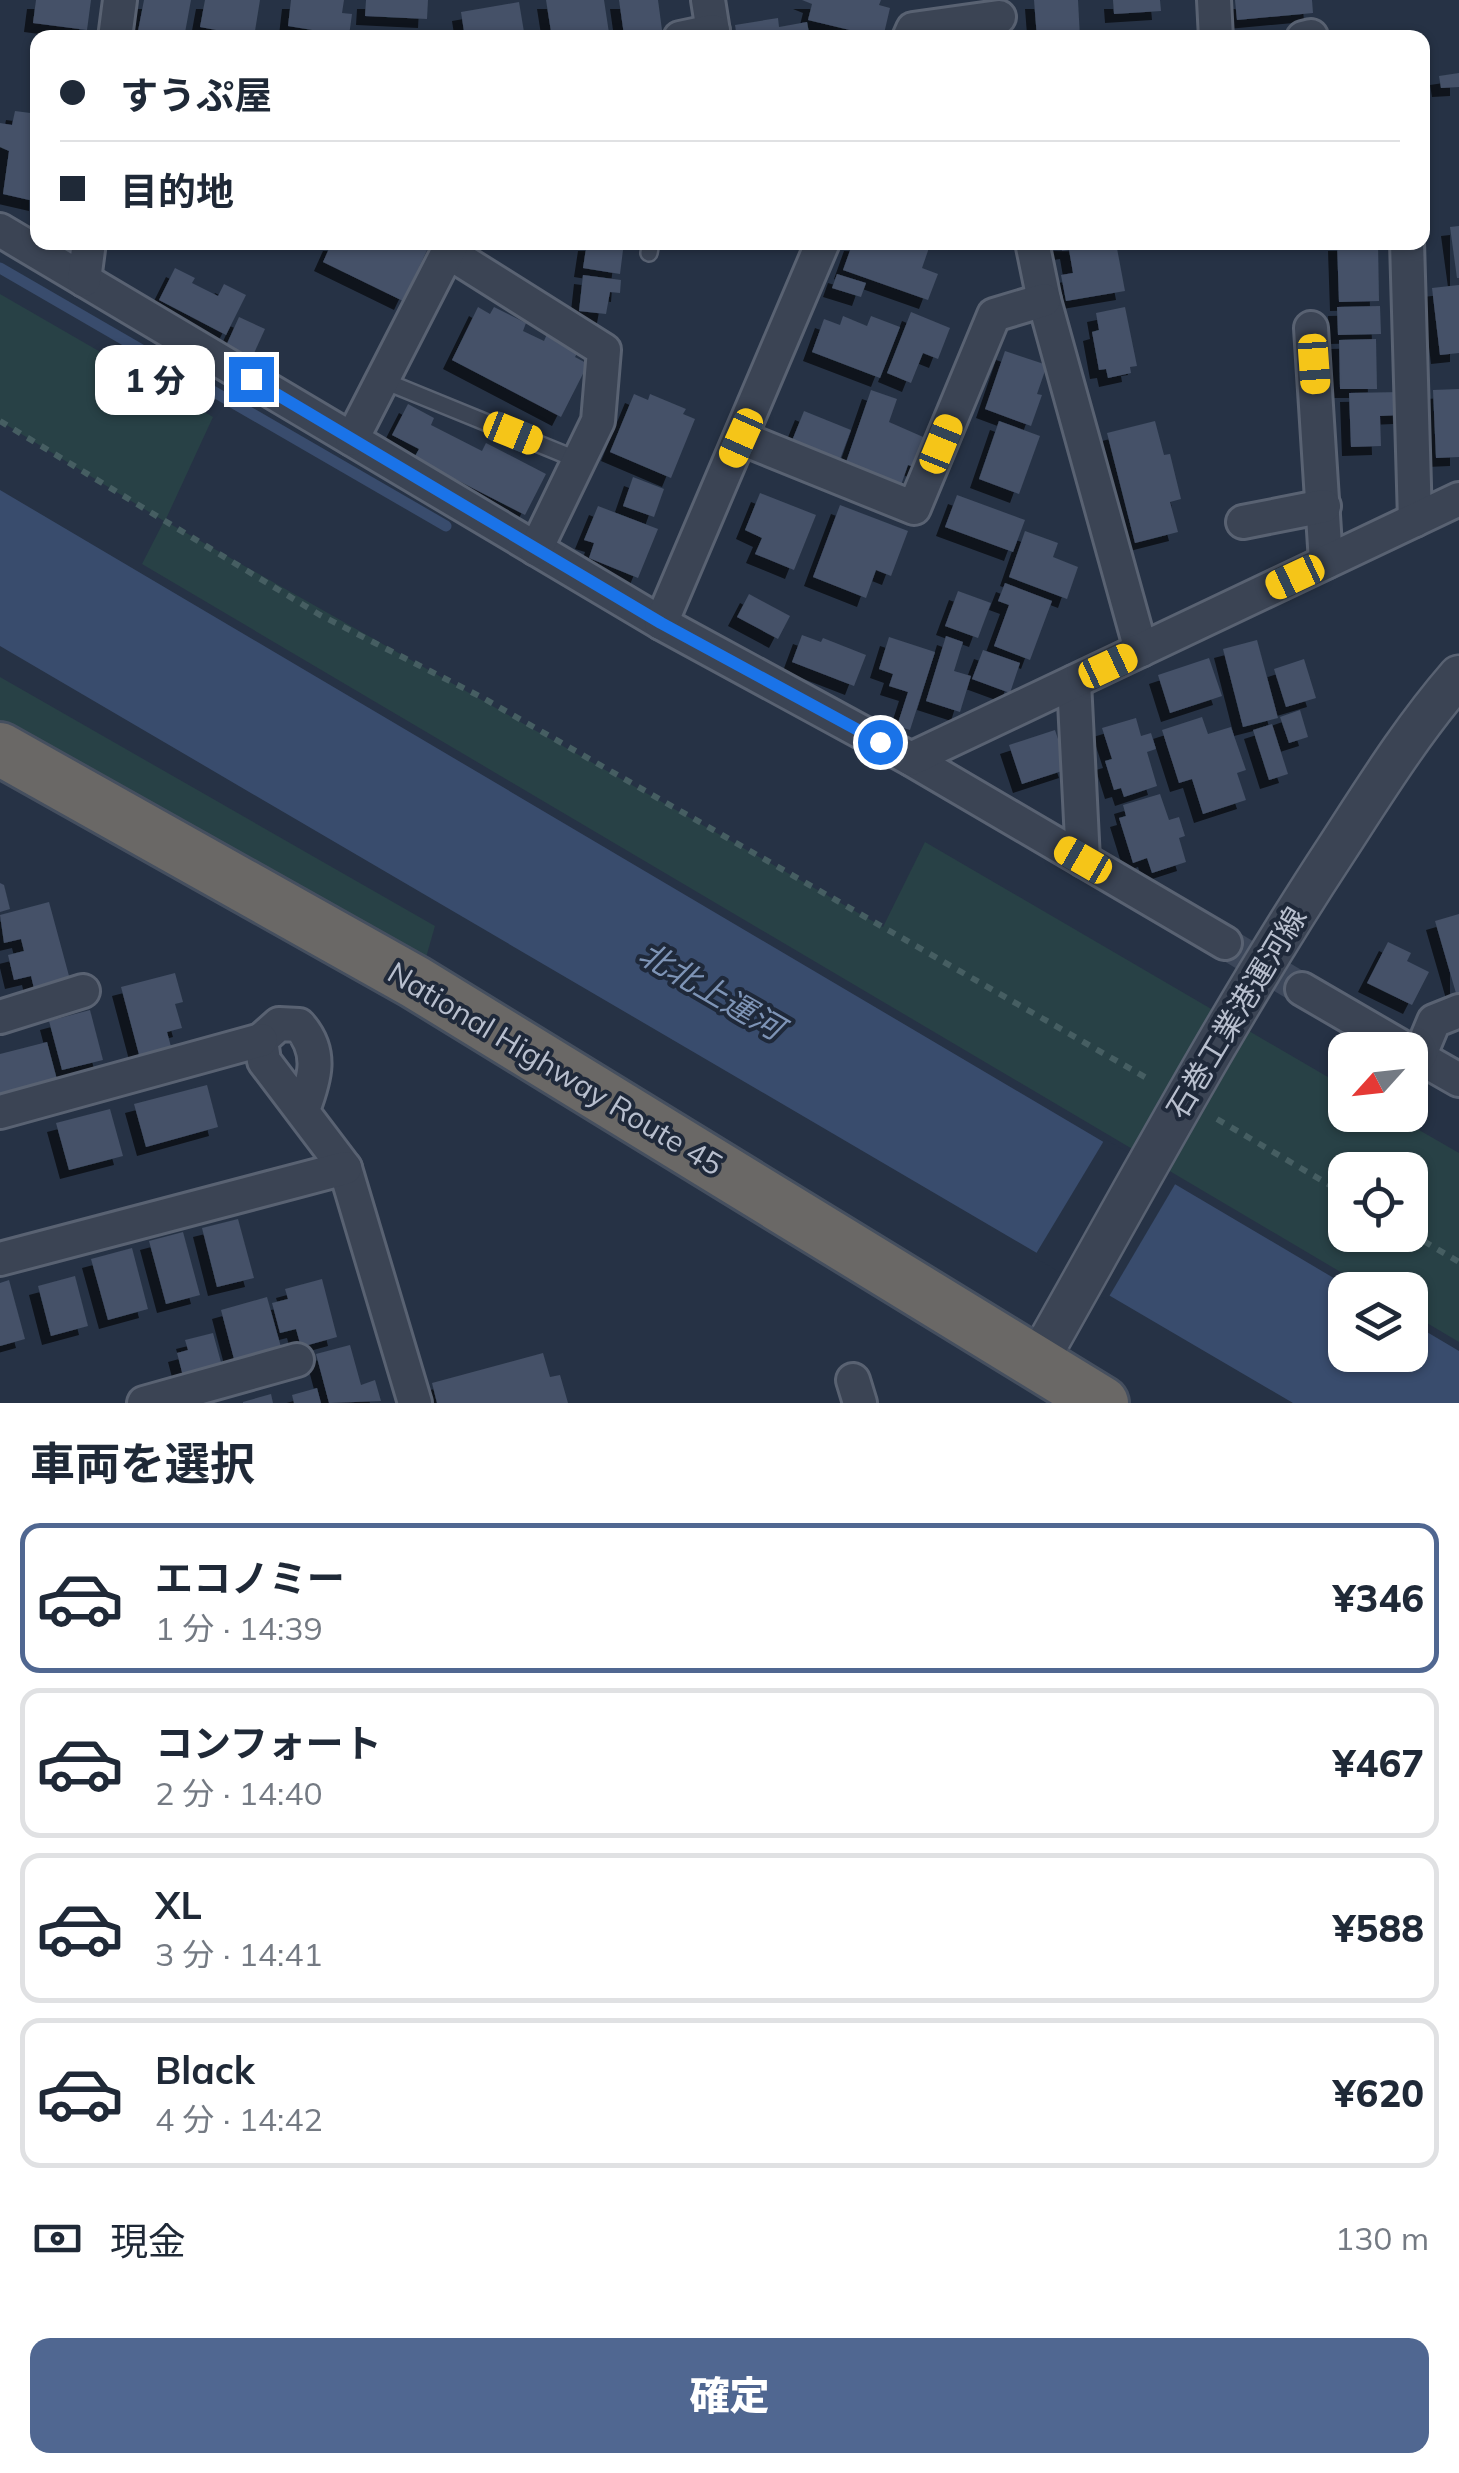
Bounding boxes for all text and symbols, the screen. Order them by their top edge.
text: すうぷ屋 [120,71,272,119]
text: 目的地 [120,167,234,215]
car [1297,333,1331,395]
callout: 1 分 [96,344,216,414]
route end [229,357,274,402]
text: 1 分 [125,360,185,400]
car [715,404,767,472]
car [480,408,546,458]
car [916,411,966,477]
car [1261,551,1329,603]
car [1074,640,1142,692]
route start [858,720,903,765]
car [1050,832,1116,888]
street label: 石巻工業港運河線 [1158,900,1314,1125]
water label: 北北上運河 [632,933,796,1050]
street label: National Highway Route 45 [381,953,730,1183]
north arrow [1328,1032,1428,1132]
map controls [1328,1032,1428,1372]
button: locate [1328,1152,1428,1252]
button: layers [1328,1272,1428,1372]
text: 車両を選択 [30,1435,255,1491]
icon: car [35,1553,125,1643]
text: エコノミー [155,1554,345,1602]
text: ¥346 [1333,1574,1424,1622]
text: 1 分 · 14:39 [155,1608,323,1648]
icon: car [35,1718,125,1808]
text: コンフォート [155,1719,382,1767]
text: ¥467 [1333,1739,1424,1787]
text: 2 分 · 14:40 [155,1773,323,1813]
text: XL [155,1881,202,1929]
icon: car [35,1883,125,1973]
text: ¥588 [1333,1904,1424,1952]
text: 3 分 · 14:41 [155,1934,323,1974]
text: Black [155,2046,255,2094]
icon: car [35,2048,125,2138]
text: ¥620 [1333,2069,1424,2117]
text: 4 分 · 14:42 [155,2099,323,2139]
icon: cash [30,2211,85,2266]
text: 現金 [110,2217,186,2265]
text: 130 m [1335,2218,1429,2258]
button: 確定 [30,2338,1429,2453]

